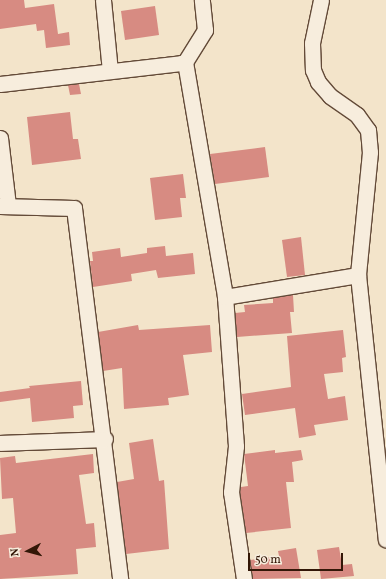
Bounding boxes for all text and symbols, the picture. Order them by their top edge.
north arrow [8,531,48,571]
scale bar [250,545,345,571]
text: N [8,548,23,557]
text: 50 m [255,552,281,568]

